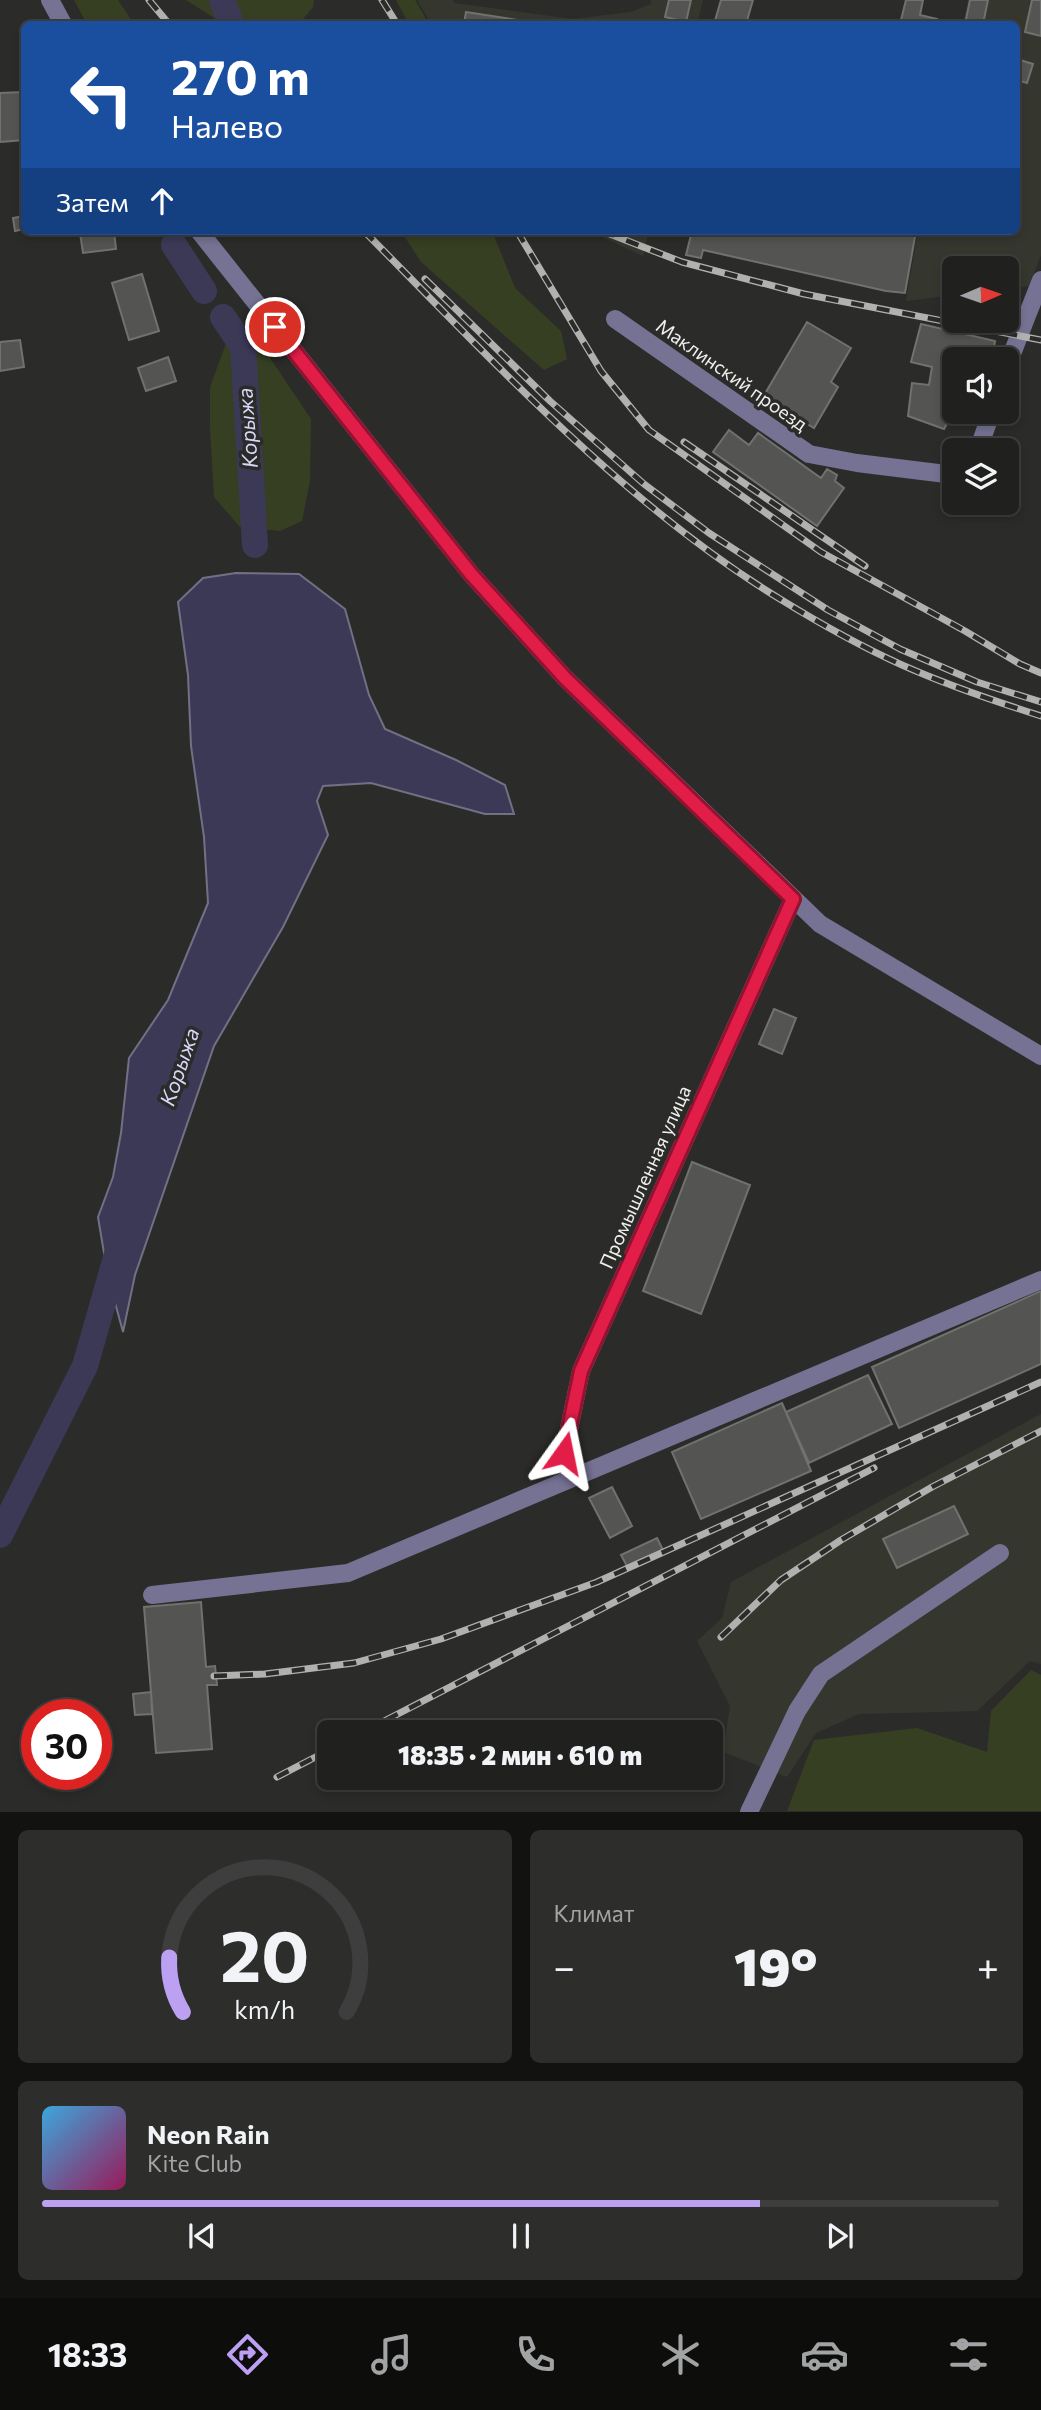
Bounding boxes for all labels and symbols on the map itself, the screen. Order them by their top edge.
north arrow [942,256,1018,332]
pin [245,297,305,357]
street label: Маклинский проезд [652,314,812,435]
water label: Корыжа [231,387,262,469]
water label: Корыжа [154,1024,204,1109]
street label: Промышленная улица [594,1082,695,1272]
position arrow [527,1416,601,1490]
speed limit sign: 30 [21,1699,112,1790]

